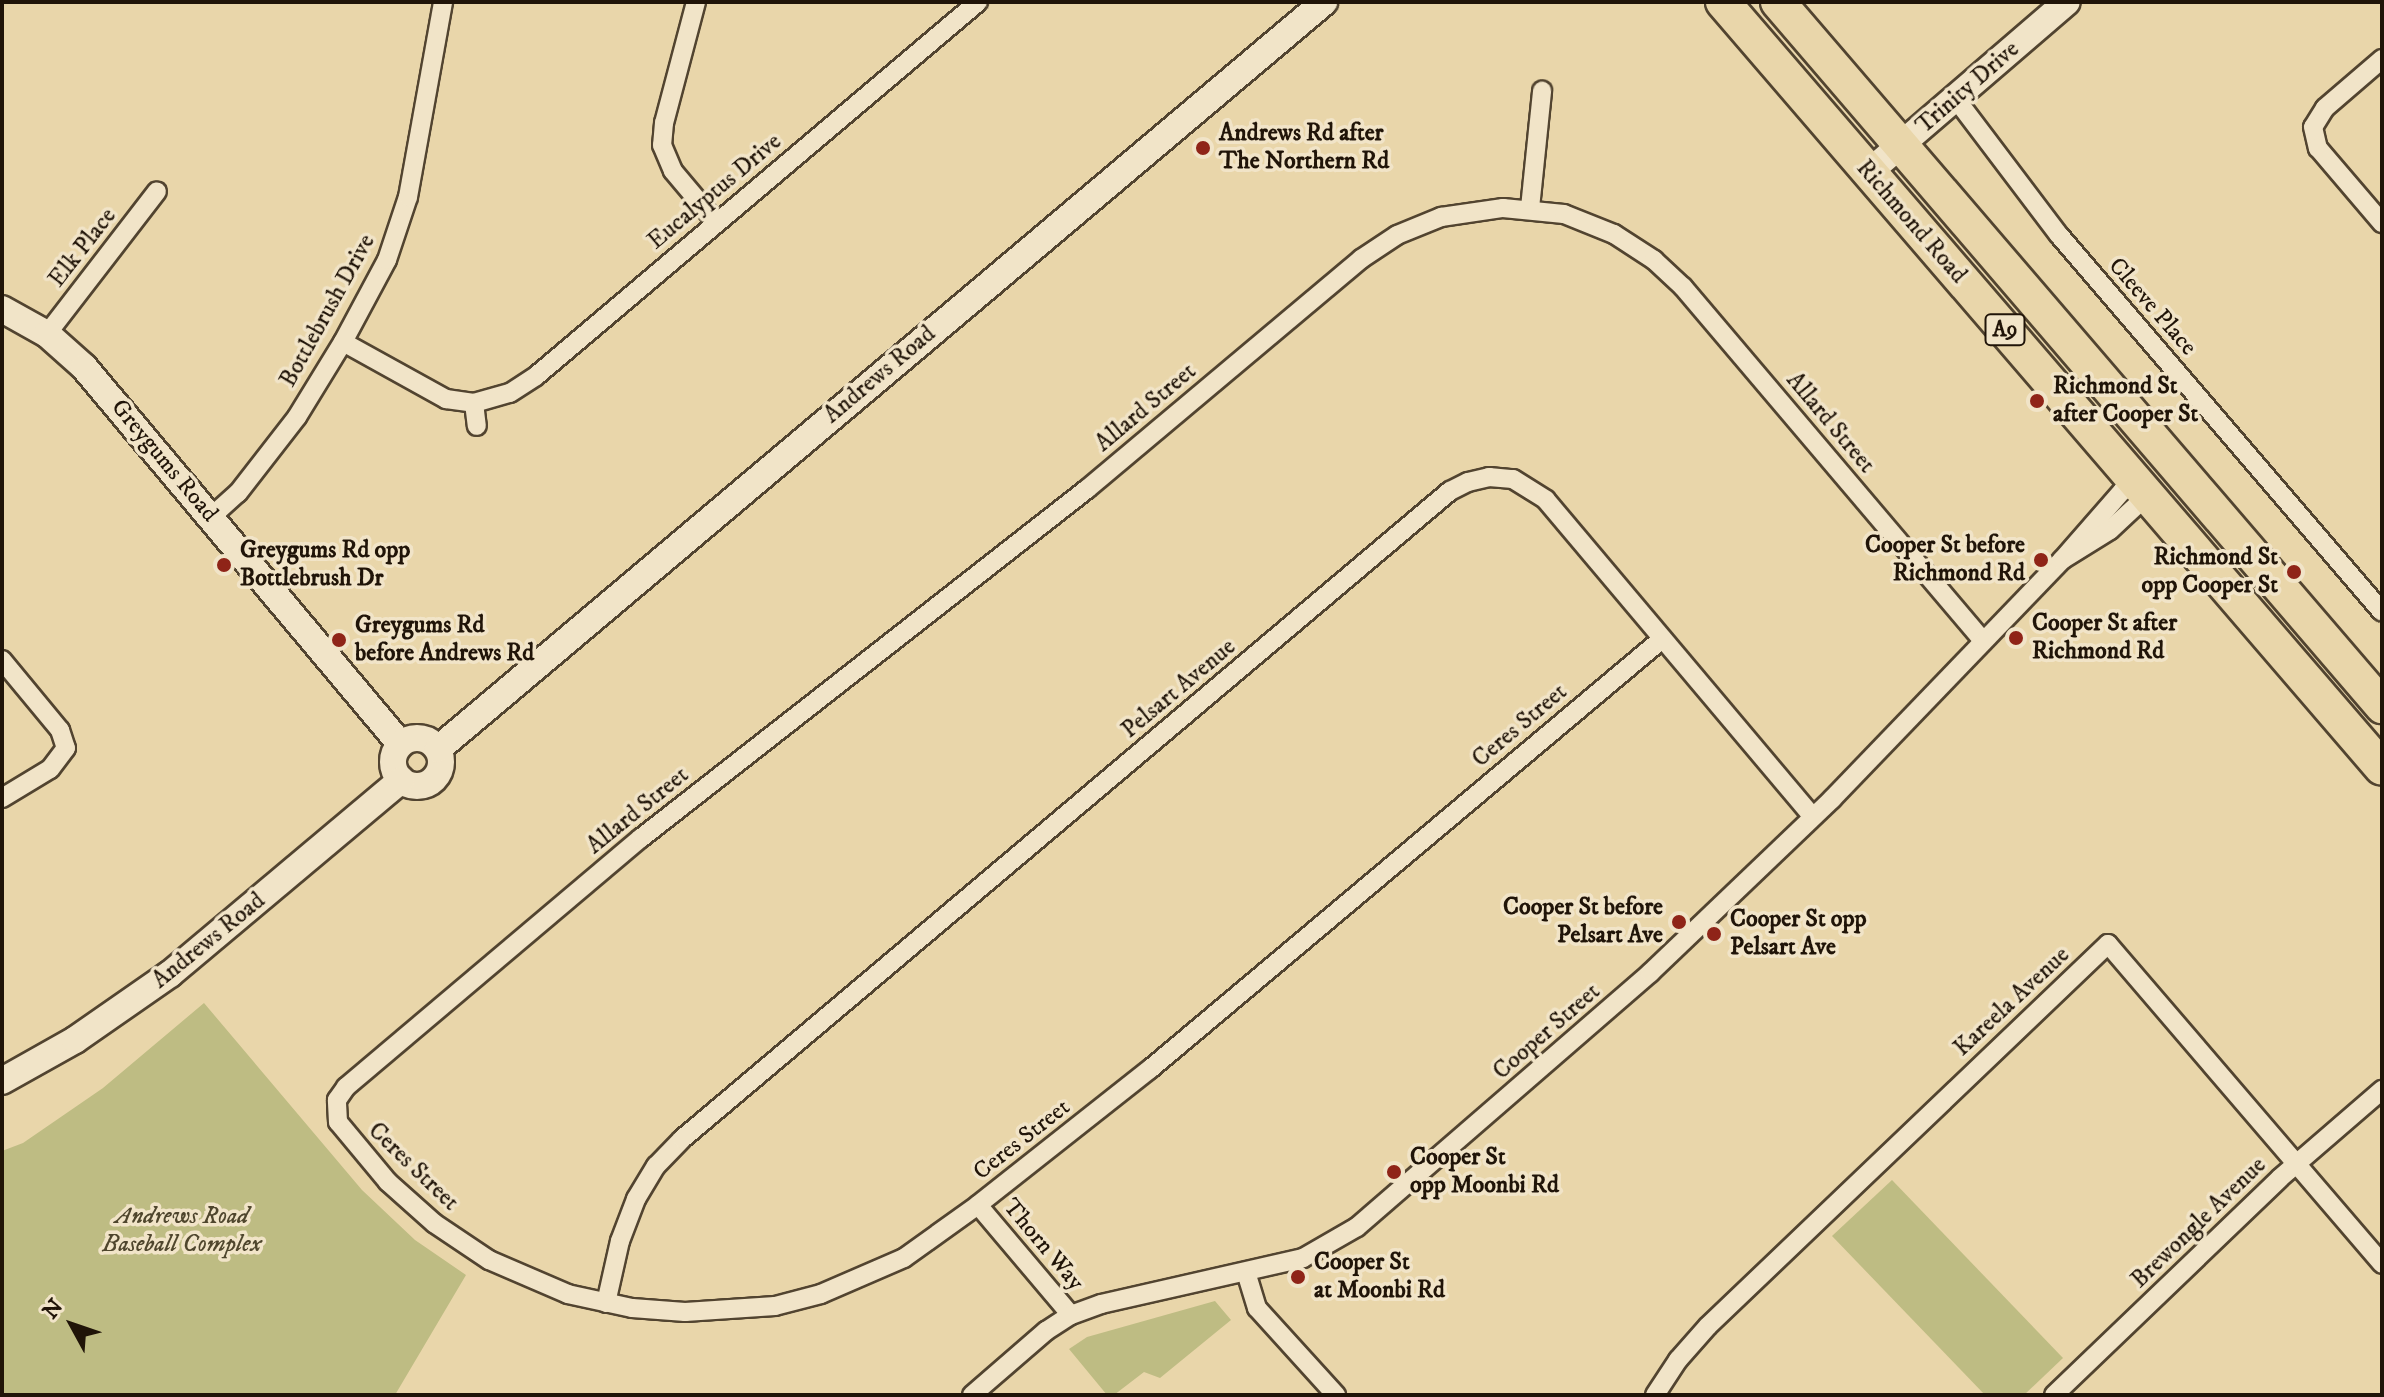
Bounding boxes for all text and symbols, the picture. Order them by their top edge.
street label: Trinity Drive [1911,35,2025,141]
place label: Andrews Rd after The Northern Rd [1219,120,1389,176]
street label: Eucalyptus Drive [642,128,788,256]
marker: Andrews Rd after The Northern Rd [1194,139,1212,157]
street label: Richmond Road [1850,154,1972,290]
street label: Elk Place [43,203,123,293]
street label: Bottlebrush Drive [274,230,382,392]
street label: Cleeve Place [2102,252,2202,362]
road number: A9 [1983,312,2027,348]
street label: Andrews Road [818,320,942,430]
street label: Allard Street [1090,358,1202,458]
street label: Allard Street [1780,367,1880,479]
place label: Richmond St after Cooper St [2053,373,2198,429]
marker: Richmond St after Cooper St [2028,392,2046,410]
street label: Greygums Road [104,394,224,528]
place label: Cooper St before Richmond Rd [1865,532,2025,588]
place label: Greygums Rd opp Bottlebrush Dr [240,537,410,593]
place label: Richmond St opp Cooper St [2141,544,2278,600]
marker: Cooper St before Richmond Rd [2032,551,2050,569]
marker: Greygums Rd opp Bottlebrush Dr [215,556,233,574]
marker: Richmond St opp Cooper St [2285,563,2303,581]
place label: Cooper St after Richmond Rd [2032,610,2177,666]
place label: Greygums Rd before Andrews Rd [355,612,534,668]
marker: Cooper St after Richmond Rd [2007,629,2025,647]
marker: Greygums Rd before Andrews Rd [330,631,348,649]
street label: Pelsart Avenue [1116,633,1242,745]
street label: Ceres Street [1467,678,1573,774]
street label: Allard Street [581,761,695,861]
street label: Andrews Road [147,887,271,995]
place label: Cooper St before Pelsart Ave [1503,894,1663,950]
place label: Cooper St opp Pelsart Ave [1730,906,1867,962]
marker: Cooper St before Pelsart Ave [1670,913,1688,931]
marker: Cooper St opp Pelsart Ave [1705,925,1723,943]
street label: Kareela Avenue [1948,941,2076,1063]
street label: Cooper Street [1488,978,1606,1086]
street label: Ceres Street [968,1093,1076,1187]
street label: Ceres Street [362,1117,464,1217]
place label: Cooper St opp Moonbi Rd [1410,1144,1559,1200]
street label: Brewongle Avenue [2126,1151,2272,1295]
marker: Cooper St opp Moonbi Rd [1385,1163,1403,1181]
street label: Thorn Way [996,1193,1090,1297]
park label: Andrews Road Baseball Complex [103,1203,261,1259]
place label: Cooper St at Moonbi Rd [1314,1249,1445,1305]
marker: Cooper St at Moonbi Rd [1289,1268,1307,1286]
north arrow [32,1285,112,1365]
text: N [37,1294,69,1325]

